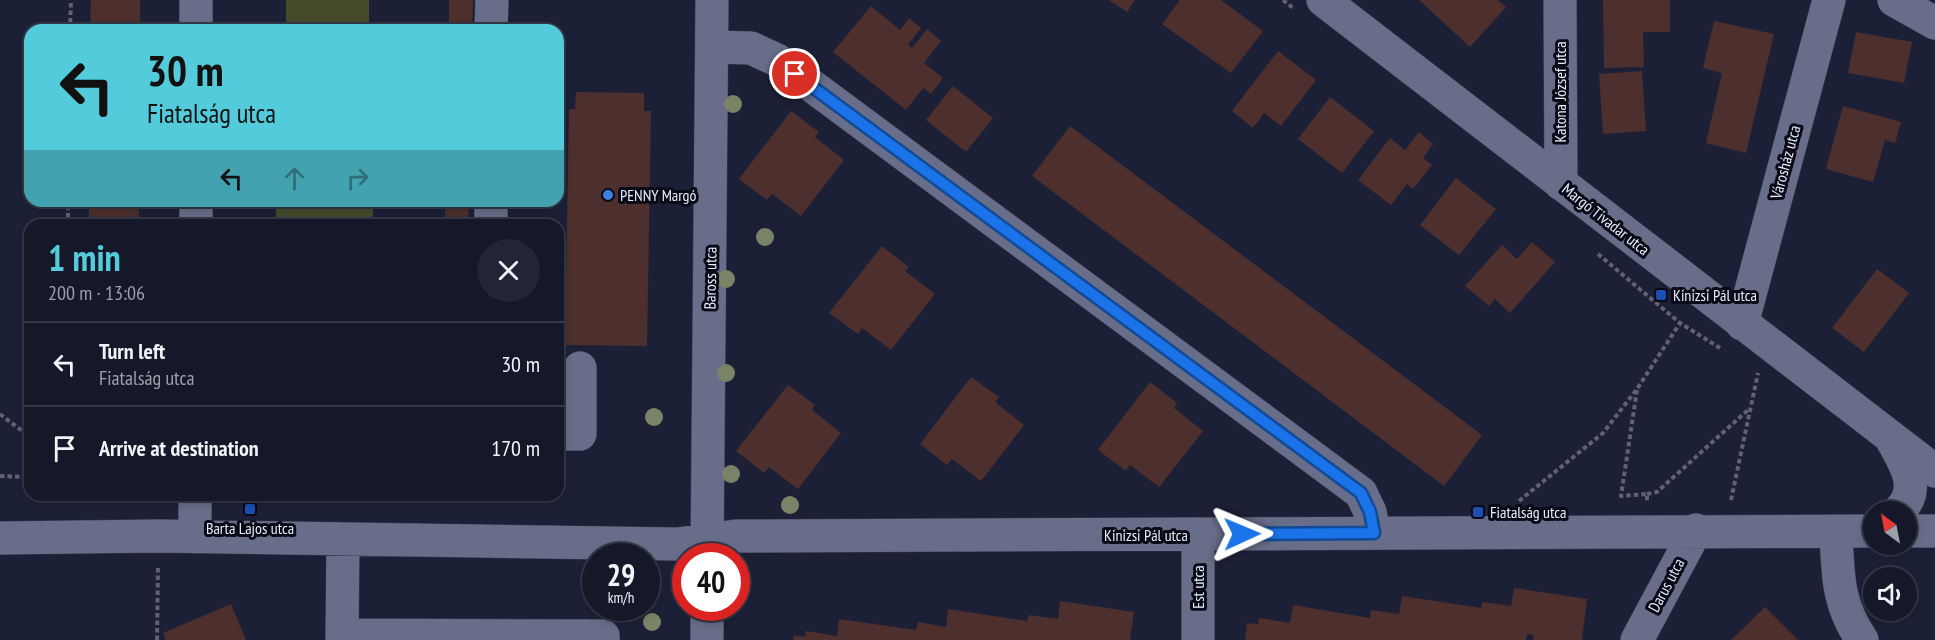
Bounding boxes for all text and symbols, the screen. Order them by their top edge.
street label: Katona József utca [1550,41,1570,143]
text: 30 m [147,43,224,98]
icon: left [48,48,126,126]
pin [769,48,820,99]
icon: arrive [778,57,811,90]
text: Fiatalság utca [147,96,276,130]
street label: Városház utca [1765,123,1804,202]
icon: left [215,162,248,195]
icon: ahead [278,162,311,195]
icon: right [341,162,374,195]
street label: Margó Tivadar utca [1558,179,1654,259]
place label: PENNY Margó [620,185,697,205]
marker: PENNY Margó [601,188,615,202]
text: 1 min [48,234,121,281]
button: close [477,239,540,302]
street label: Baross utca [699,246,721,310]
text: 200 m · 13:06 [48,280,145,306]
place label: Kinizsi Pál utca [1673,285,1757,305]
marker: Kinizsi Pál utca [1654,288,1668,302]
text: Turn left [99,337,165,365]
icon: left [48,348,81,381]
text: 30 m [501,350,540,378]
text: Fiatalság utca [99,365,195,391]
icon: arrive [48,432,81,465]
text: Arrive at destination [99,434,259,462]
text: 170 m [491,434,540,462]
north arrow [1863,501,1917,555]
map controls [1863,501,1917,621]
marker: Barta Lajos utca [243,502,257,516]
position arrow [1210,502,1274,566]
place label: Fiatalság utca [1490,502,1566,522]
marker: Fiatalság utca [1471,505,1485,519]
place label: Barta Lajos utca [206,518,294,538]
street label: Kinizsi Pál utca [1104,525,1188,545]
speed limit sign: 40 [672,543,750,621]
text: 29 [607,555,635,594]
street label: Darus utca [1643,555,1689,615]
street label: Est utca [1188,565,1208,609]
button: sound [1863,567,1917,621]
text: km/h [608,588,634,607]

